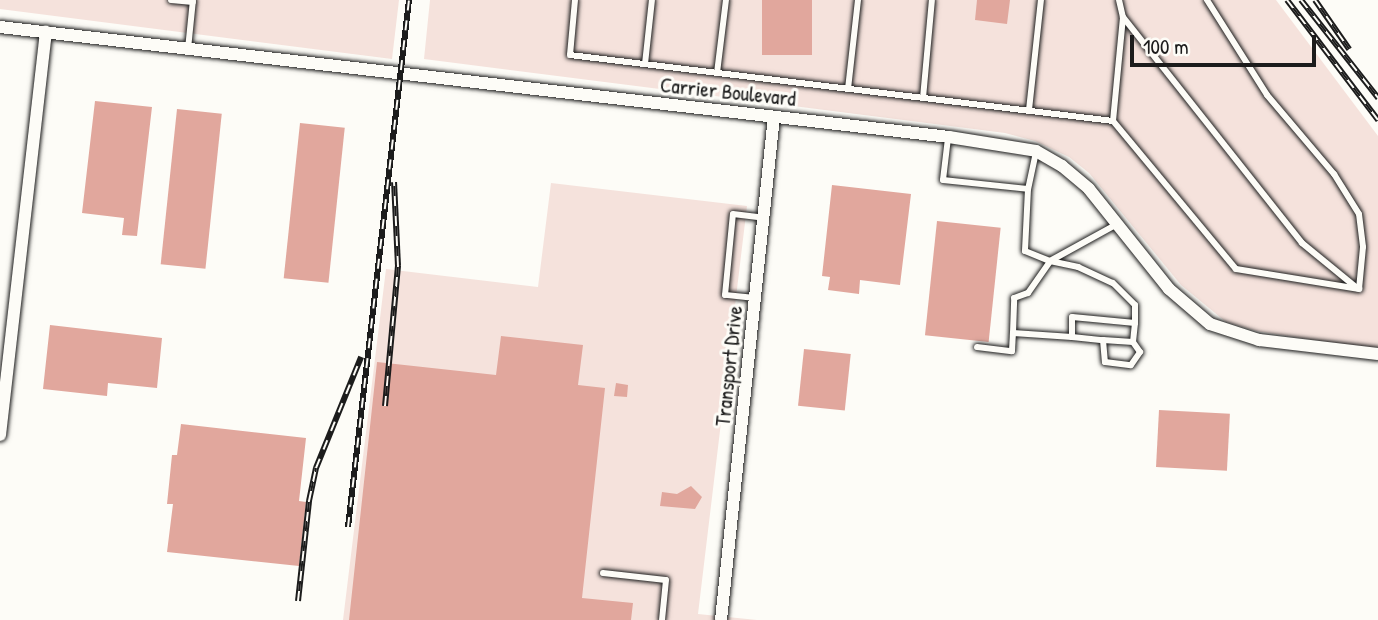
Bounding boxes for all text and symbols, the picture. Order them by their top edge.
scale bar [1133,21,1318,65]
text: 100 m [1143,32,1189,61]
street label: Carrier Boulevard [659,72,797,112]
street label: Transport Drive [710,305,748,427]

